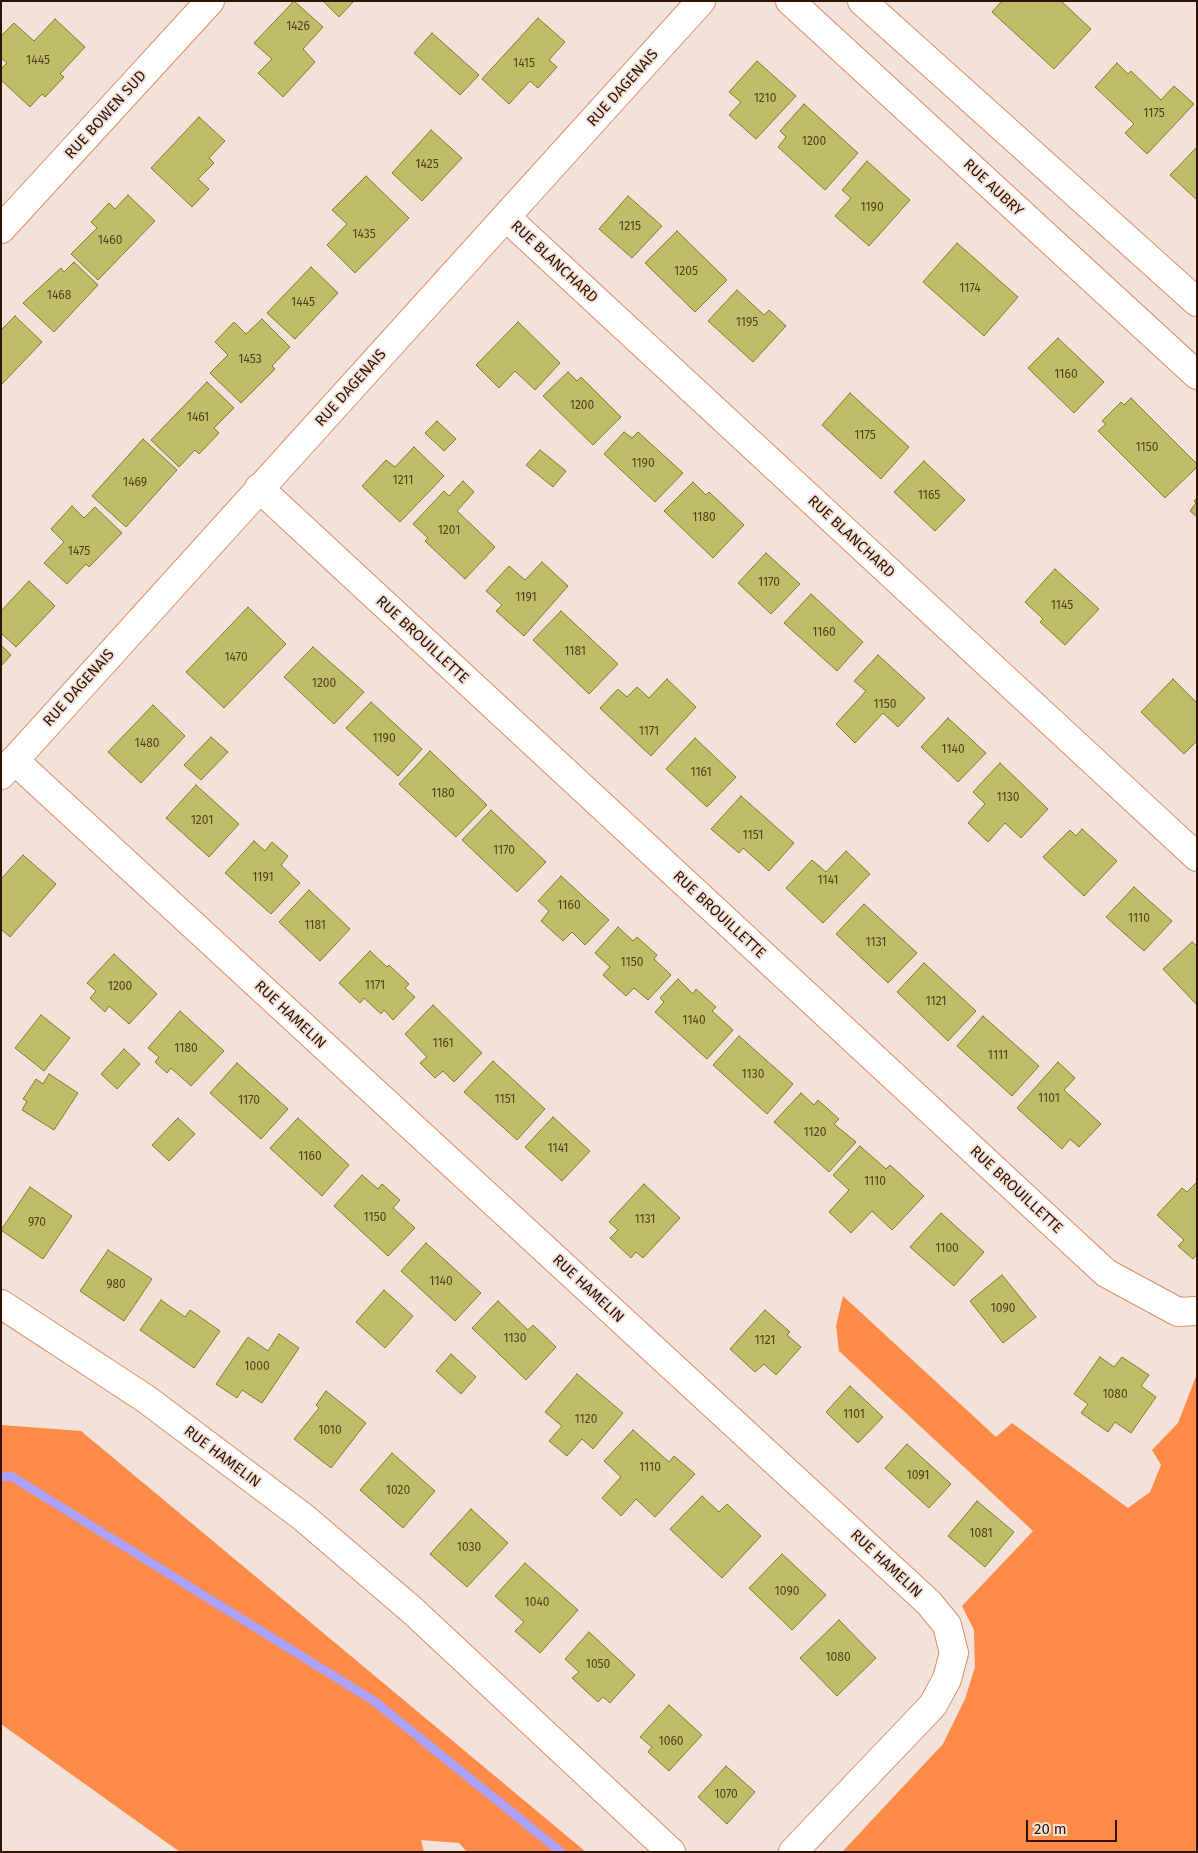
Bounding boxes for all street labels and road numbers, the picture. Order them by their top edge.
street label: RUE DAGENAIS [584,46,662,130]
street label: RUE BOWEN SUD [62,67,150,163]
street label: RUE AUBRY [959,156,1027,220]
street label: RUE BLANCHARD [507,217,601,307]
street label: RUE DAGENAIS [312,346,390,430]
street label: RUE BLANCHARD [804,492,898,582]
street label: RUE BROUILLETTE [372,592,472,688]
street label: RUE DAGENAIS [40,646,118,730]
street label: RUE BROUILLETTE [669,867,769,963]
street label: RUE HAMELIN [250,977,330,1053]
street label: RUE BROUILLETTE [966,1142,1066,1238]
street label: RUE HAMELIN [548,1251,628,1327]
street label: RUE HAMELIN [180,1422,264,1492]
street label: RUE HAMELIN [846,1526,926,1602]

